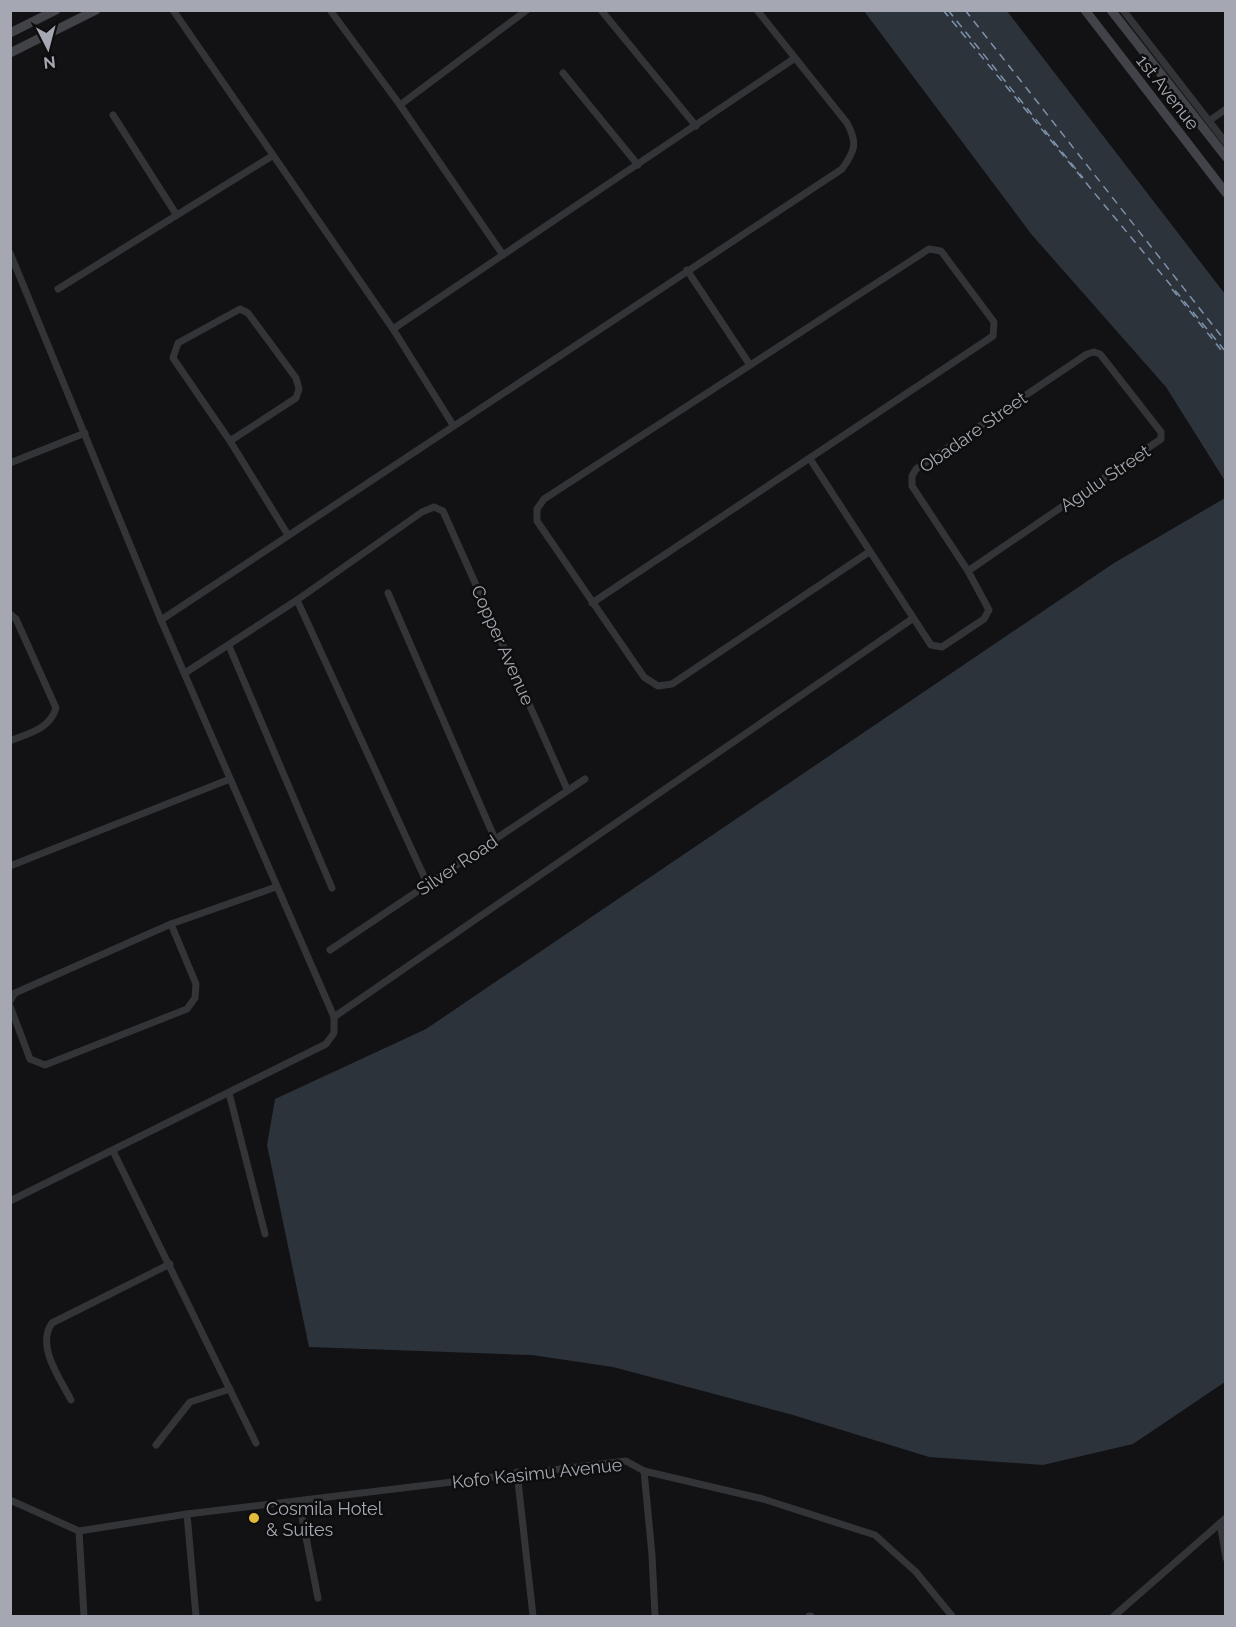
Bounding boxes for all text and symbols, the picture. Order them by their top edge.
north arrow [18,18,78,78]
street label: 1st Avenue [1132,50,1204,134]
text: N [42,52,57,73]
street label: Obadare Street [915,387,1031,477]
street label: Agulu Street [1056,440,1154,516]
street label: Copper Avenue [467,582,539,709]
street label: Silver Road [413,830,501,900]
street label: Kofo Kasimu Avenue [451,1454,624,1492]
place label: Cosmila Hotel & Suites [266,1498,383,1540]
marker: Cosmila Hotel & Suites [247,1511,261,1525]

